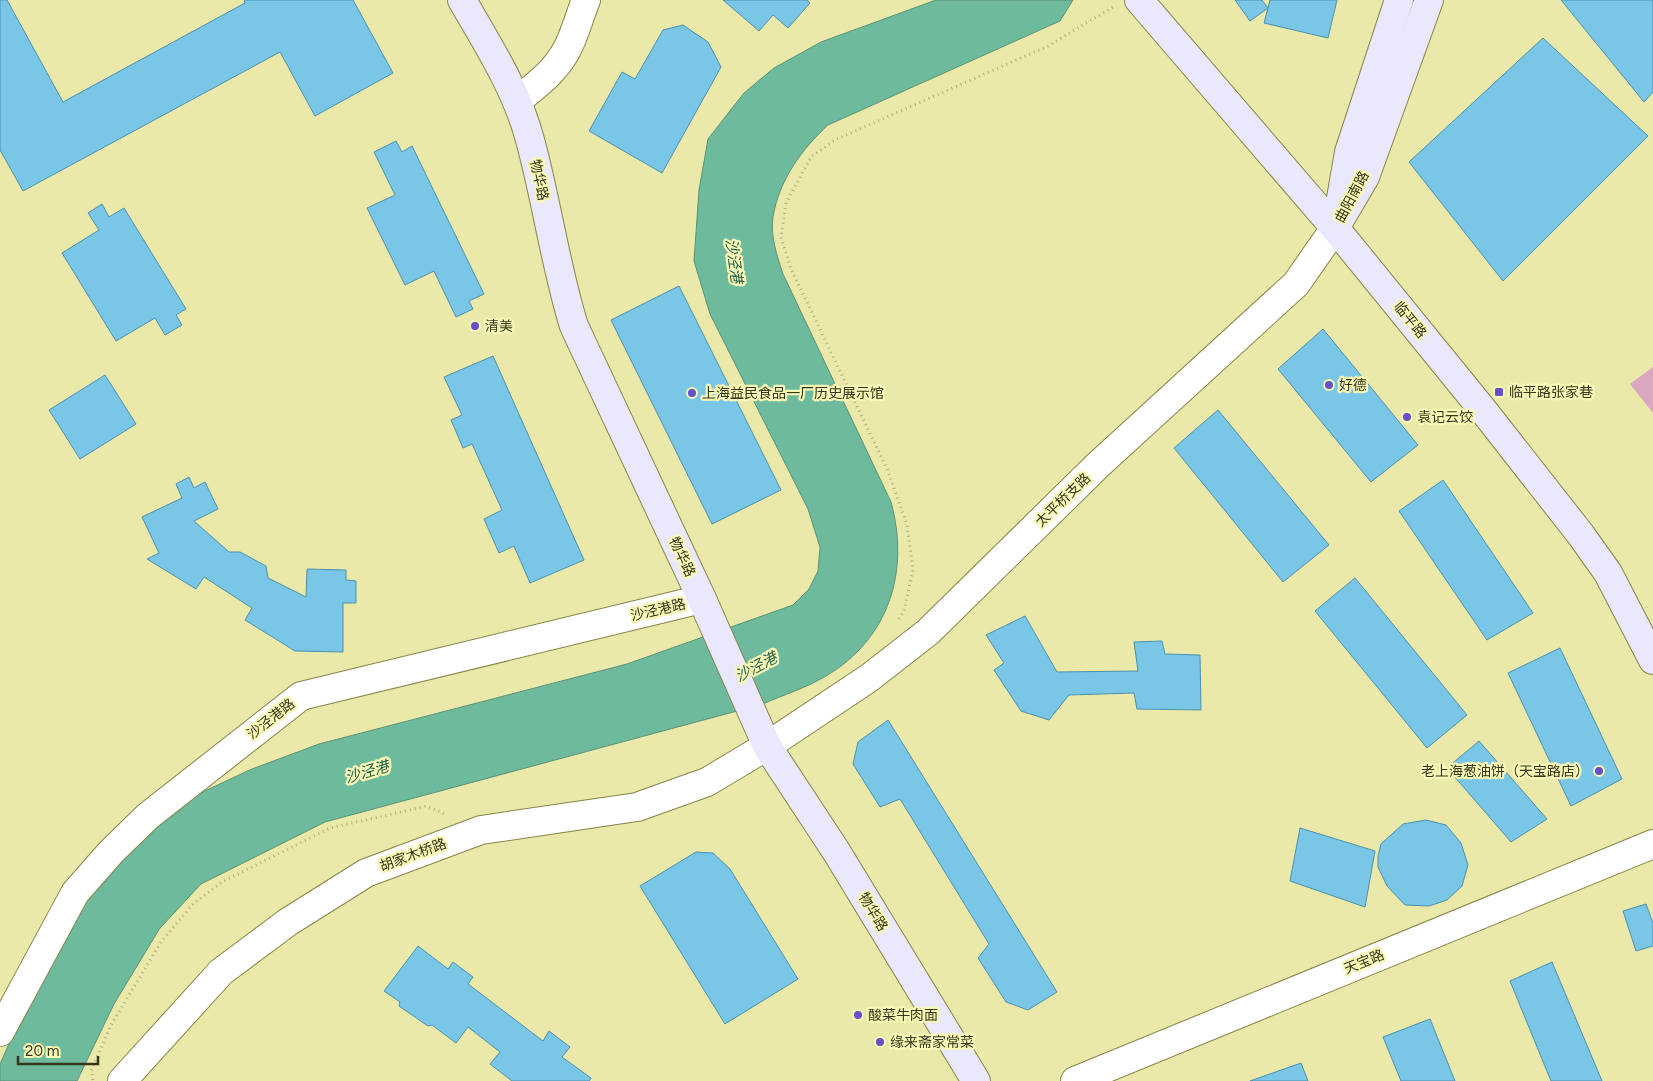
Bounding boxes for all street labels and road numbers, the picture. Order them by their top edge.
street label: 物华路 [526,158,552,202]
street label: 曲阳南路 [1331,168,1373,226]
street label: 临平路 [1390,298,1430,342]
street label: 太平桥支路 [1032,470,1094,530]
street label: 物华路 [665,534,699,580]
street label: 沙泾港路 [629,595,687,625]
street label: 沙泾港路 [244,695,298,743]
street label: 胡家木桥路 [377,835,449,875]
street label: 物华路 [855,890,891,934]
street label: 天宝路 [1341,946,1387,978]

